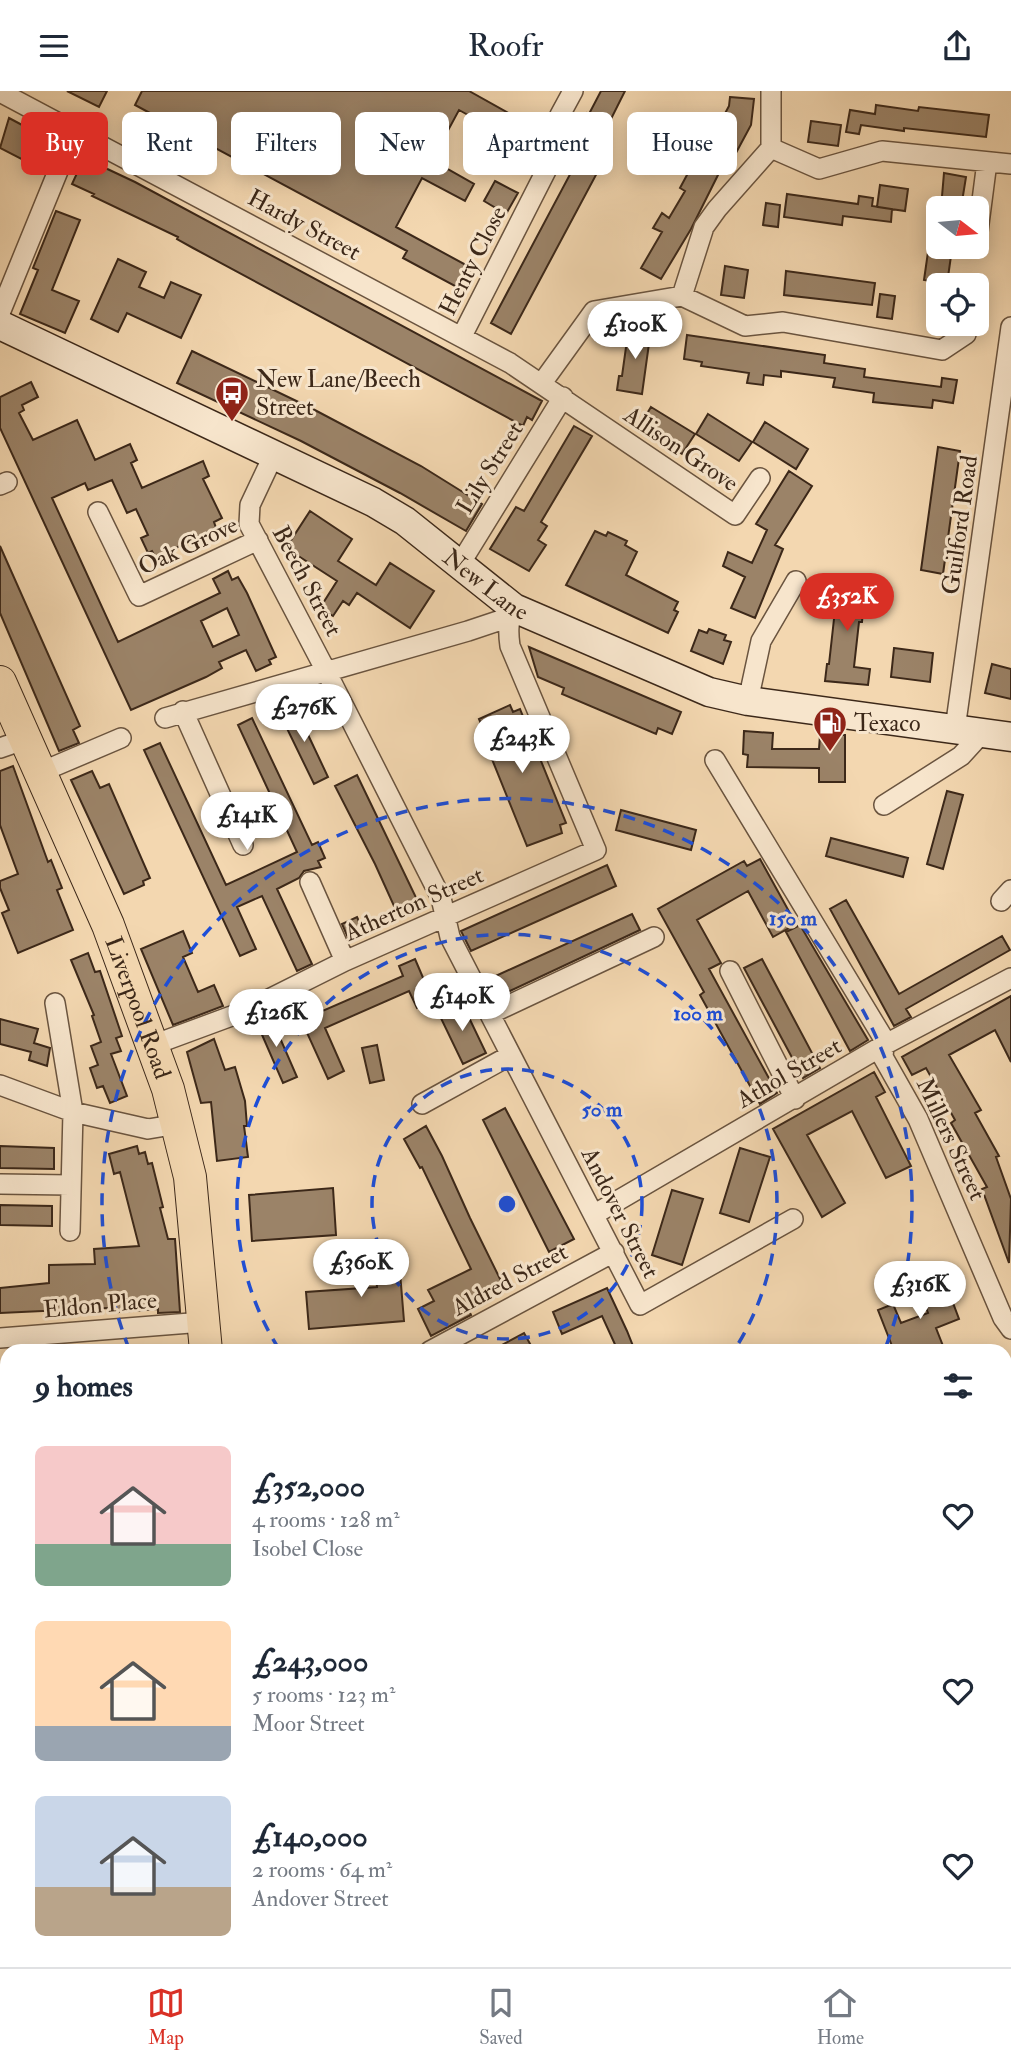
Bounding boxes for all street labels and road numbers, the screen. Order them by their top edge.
street label: Hardy Street [242,182,366,268]
street label: Henty Close [432,201,514,321]
street label: Allison Grove [617,399,744,499]
street label: Lily Street [449,416,531,520]
street label: Guilford Road [935,453,985,597]
street label: Oak Grove [133,509,243,583]
street label: Beech Street [265,520,349,642]
street label: New Lane [436,542,533,628]
street label: Atherton Street [339,859,489,949]
street label: Liverpool Road [98,932,179,1083]
street label: Athol Street [730,1030,847,1116]
street label: Millers Street [909,1073,993,1206]
street label: Andover Street [573,1141,666,1284]
street label: Aldred Street [446,1236,573,1324]
street label: Eldon Place [42,1285,158,1325]

